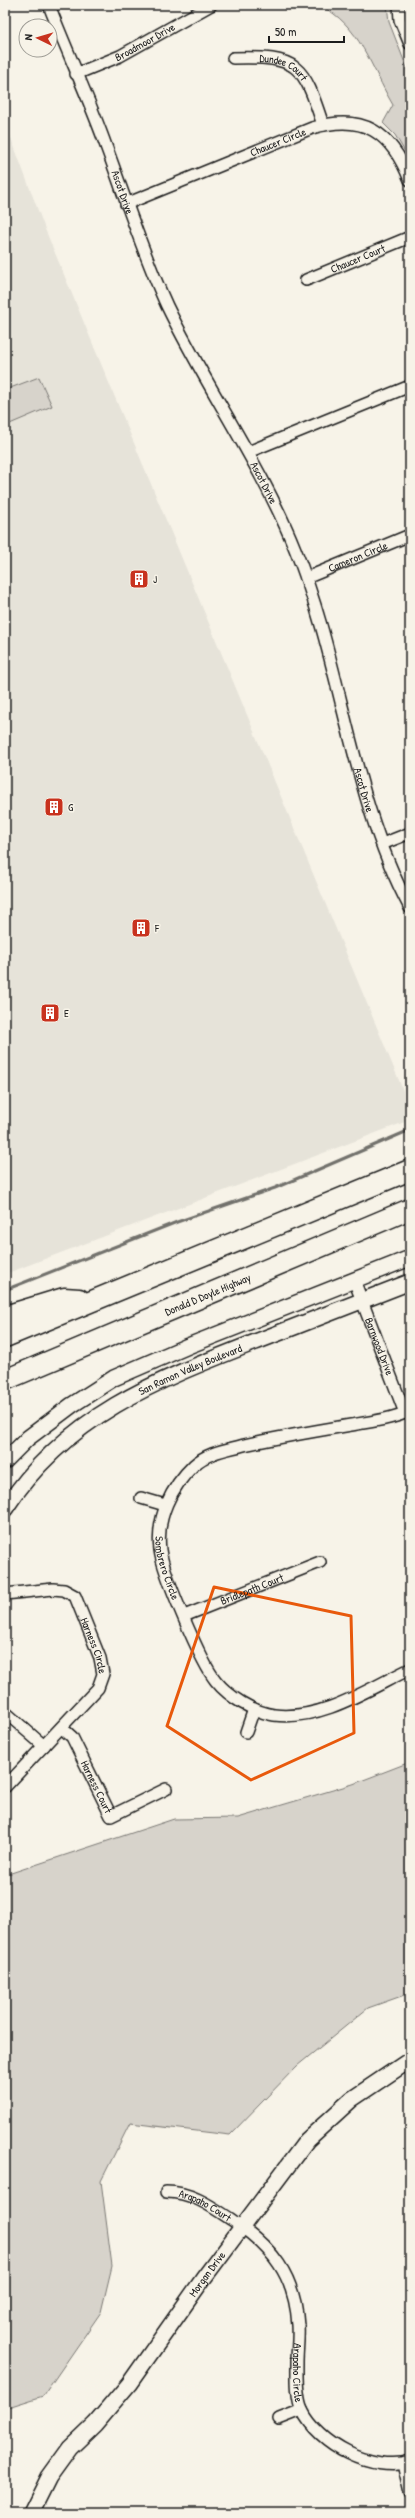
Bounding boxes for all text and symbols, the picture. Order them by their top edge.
north arrow [18,18,58,58]
scale bar [269,18,344,44]
street label: Broadmoor Drive [113,19,178,64]
text: 50 m [275,23,296,40]
text: N [21,33,35,41]
street label: Dundee Court [259,51,311,83]
street label: Chaucer Circle [248,124,308,160]
street label: Ascot Drive [108,168,137,216]
street label: Chaucer Court [328,241,387,276]
street label: Ascot Drive [247,459,281,507]
street label: Cameron Circle [326,538,390,575]
building icon: J [128,568,150,590]
place label: J [153,572,157,586]
street label: Ascot Drive [351,766,377,814]
building icon: G [43,796,65,818]
place label: G [68,800,74,814]
building icon: F [130,917,152,939]
place label: F [154,921,160,935]
building icon: E [39,1002,61,1024]
place label: E [64,1006,69,1020]
street label: Donald D Doyle Highway [163,1270,253,1319]
street label: Barnwood Drive [362,1315,397,1378]
street label: San Ramon Valley Boulevard [136,1341,245,1398]
street label: Sombrero Circle [152,1536,183,1602]
street label: Bridlepath Court [218,1570,286,1608]
street label: Harness Circle [77,1616,110,1675]
street label: Harness Court [78,1758,116,1816]
street label: Arapaho Court [178,2186,234,2225]
street label: Morgan Drive [186,2248,229,2299]
street label: Arapaho Circle [290,2343,306,2404]

